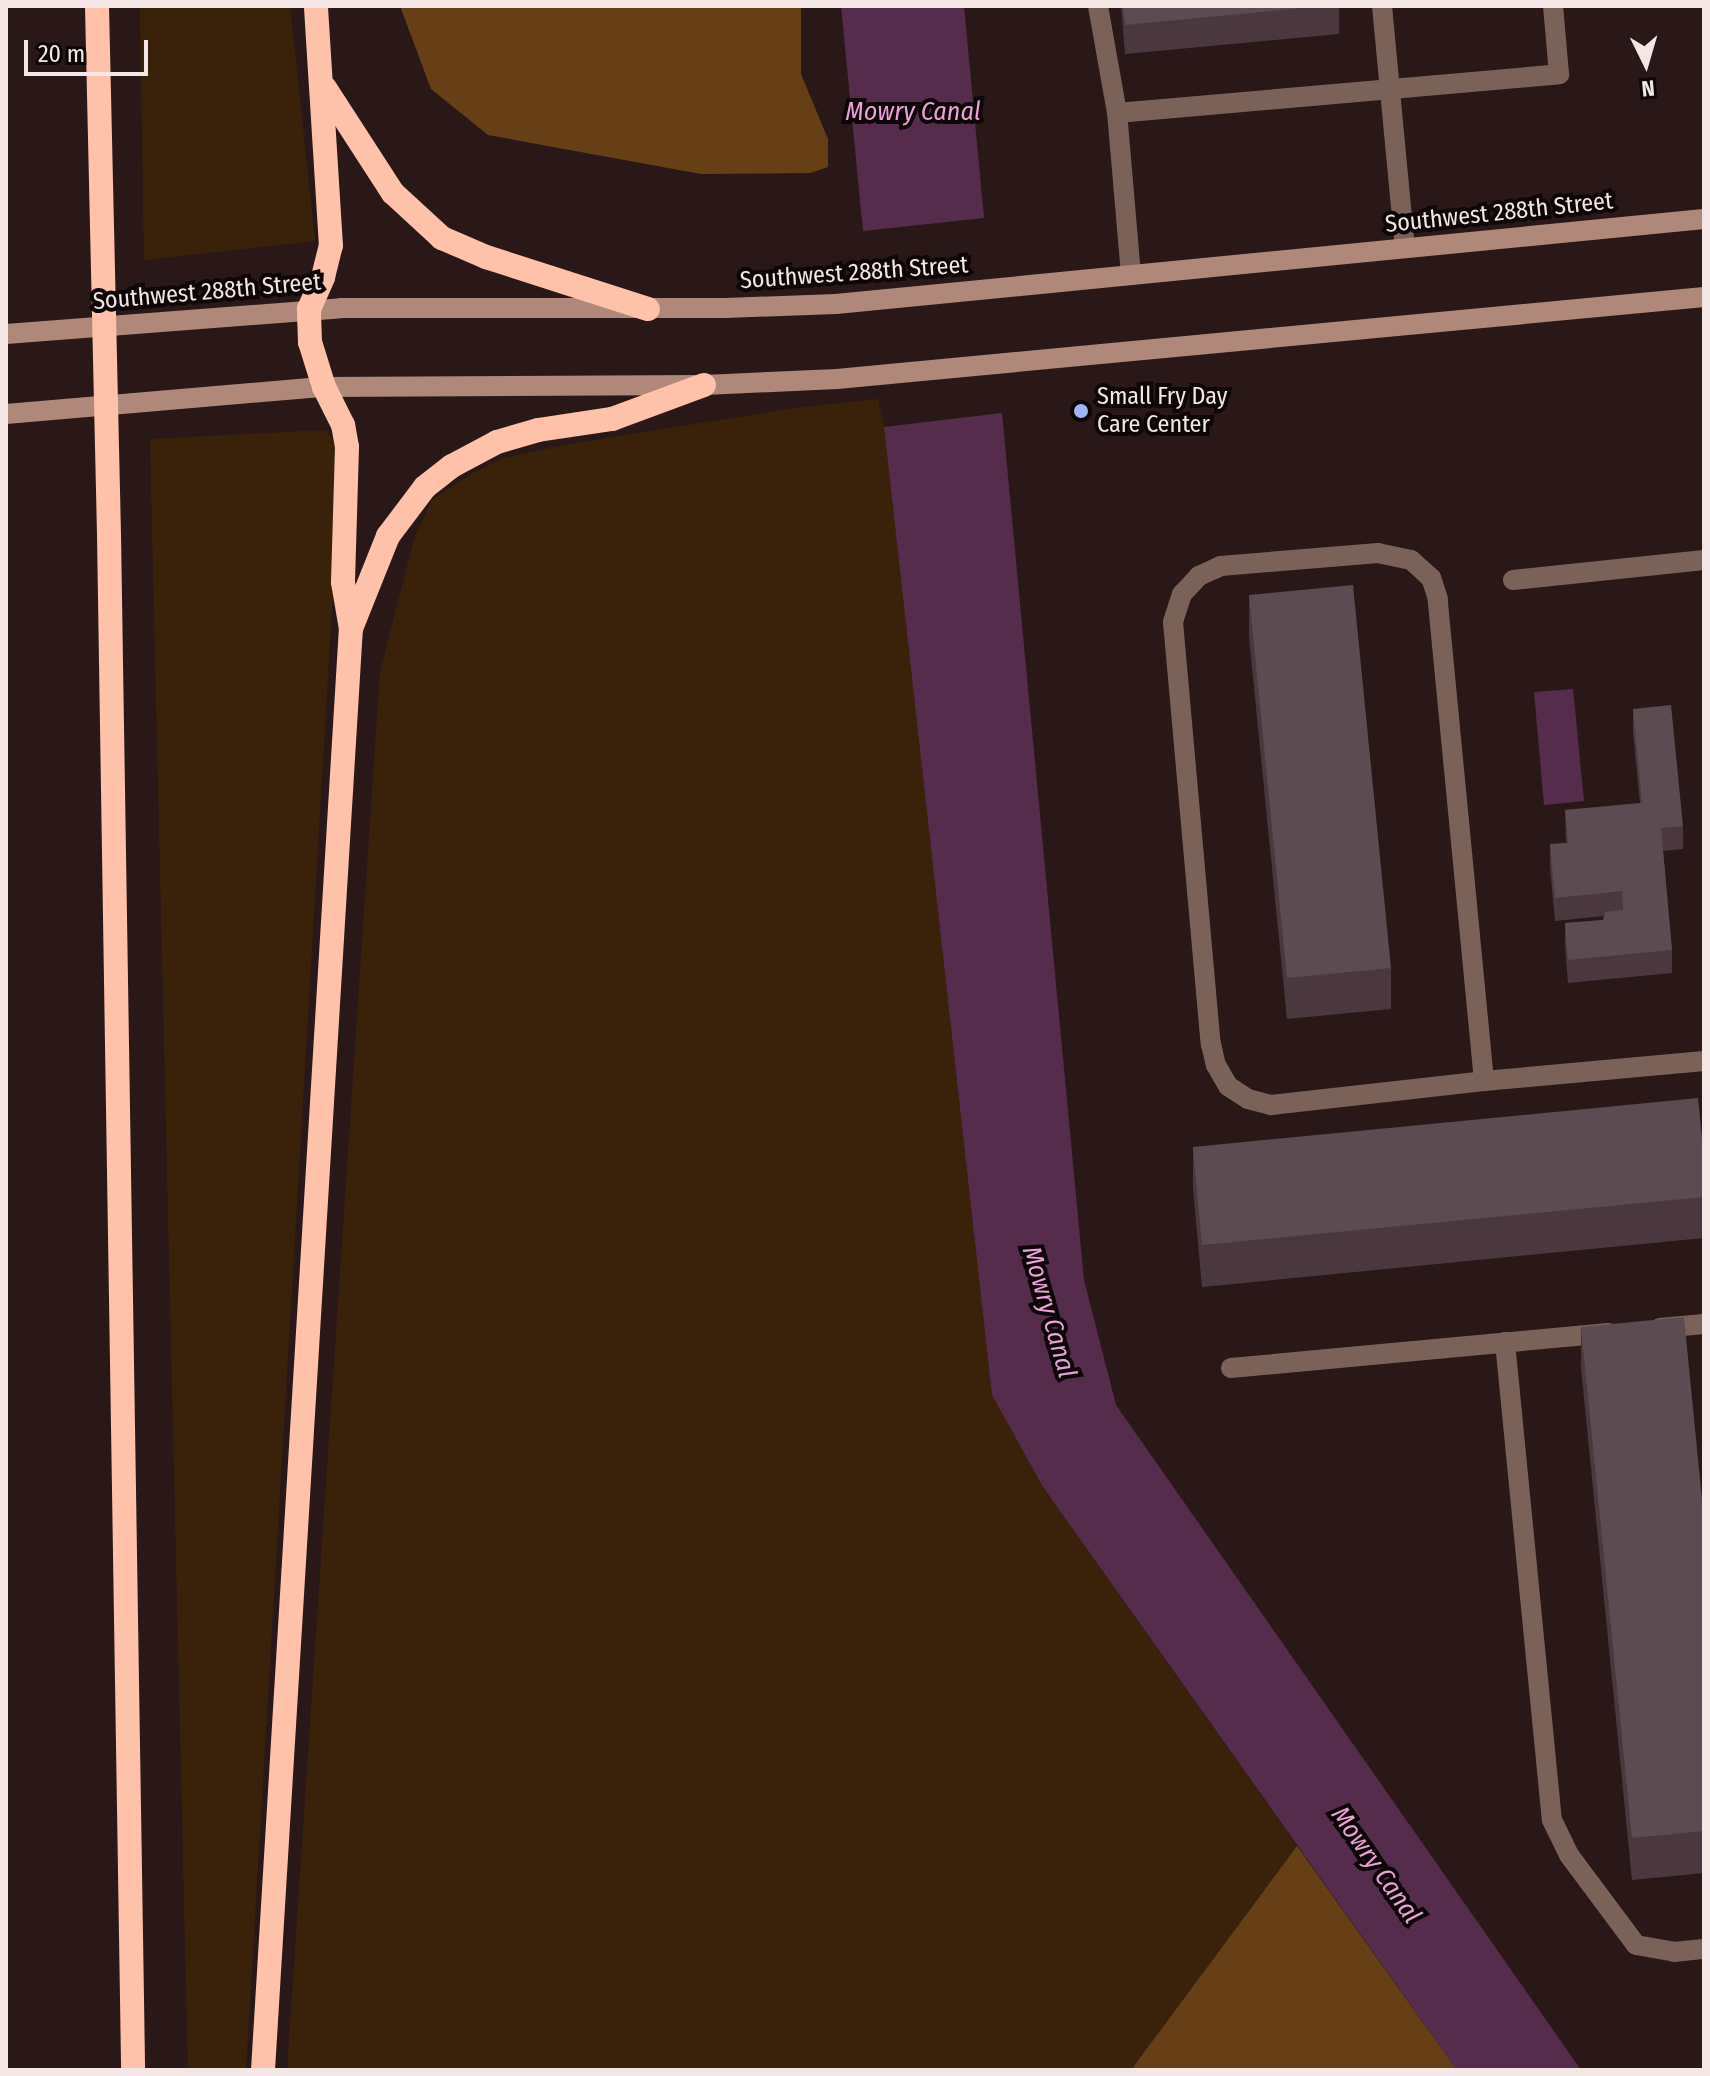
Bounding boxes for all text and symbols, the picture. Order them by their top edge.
scale bar [28,24,152,74]
north arrow [1606,24,1686,104]
text: 20 m [38,40,85,68]
text: N [1640,74,1656,102]
water label: Mowry Canal [845,96,981,128]
street label: Southwest 288th Street [1384,187,1614,239]
street label: Southwest 288th Street [739,251,969,295]
street label: Southwest 288th Street [92,268,322,316]
place label: Small Fry Day Care Center [1097,383,1227,439]
marker: Small Fry Day Care Center [1072,402,1090,420]
water label: Mowry Canal [1015,1243,1083,1381]
water label: Mowry Canal [1324,1801,1428,1929]

